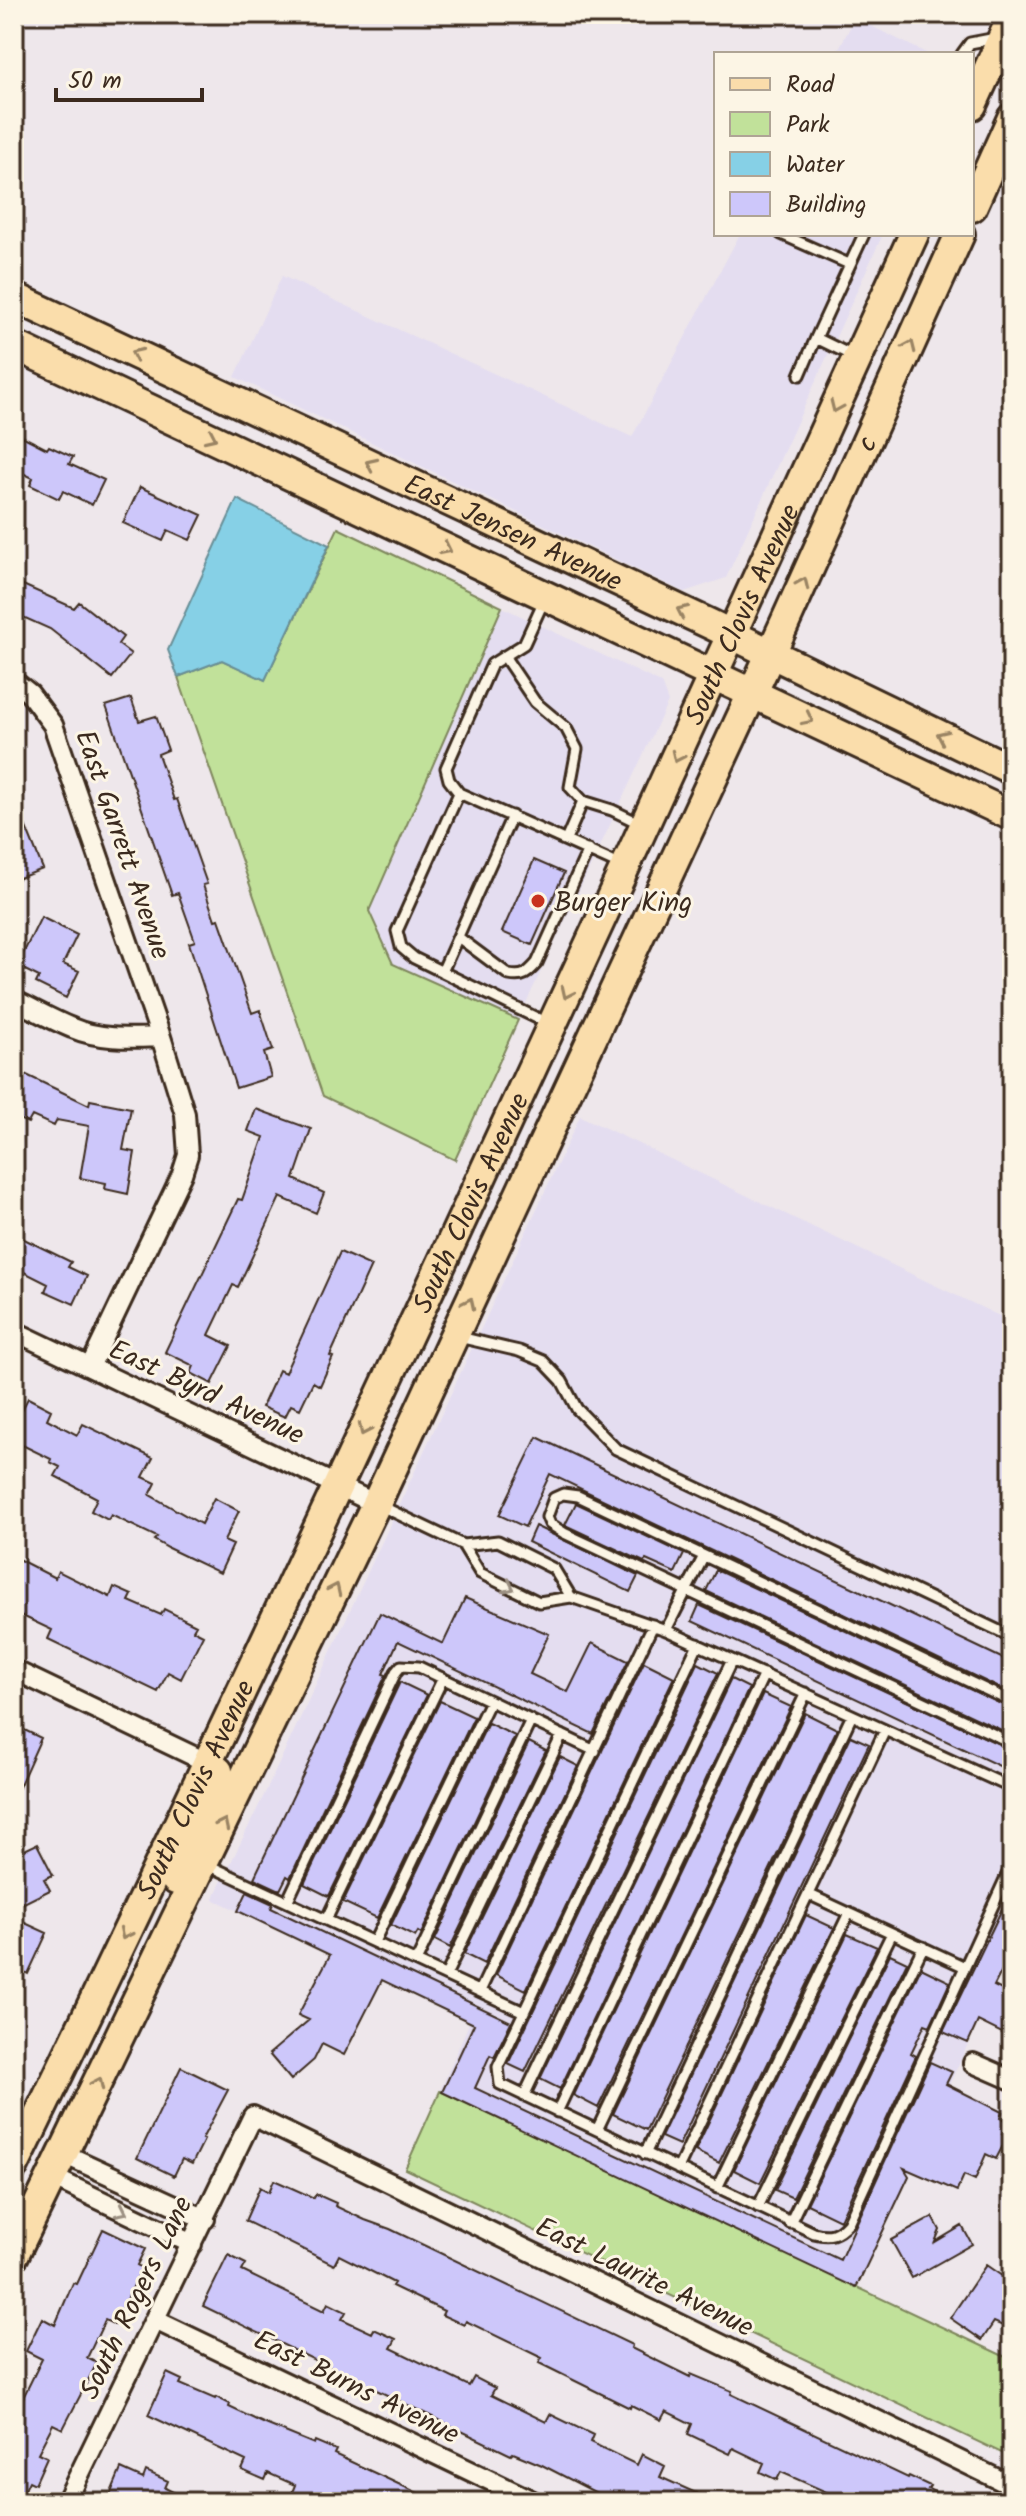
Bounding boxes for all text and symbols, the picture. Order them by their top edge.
scale bar [56,52,202,102]
legend [714,52,974,236]
text: 50 m [68,62,122,101]
text: Road [786,66,835,105]
text: Park [786,106,830,145]
text: Water [786,146,846,185]
text: Building [786,186,866,225]
one-way arrow [900,340,916,354]
one-way arrow [129,348,144,364]
one-way arrow [829,399,845,413]
one-way arrow [203,428,218,444]
street label: c [845,429,891,459]
one-way arrow [365,458,379,474]
street label: East Jensen Avenue [396,463,630,605]
street label: South Clovis Avenue [673,497,814,733]
one-way arrow [438,539,452,555]
one-way arrow [793,577,809,591]
one-way arrow [676,605,691,621]
one-way arrow [800,709,814,725]
street label: East Garrett Avenue [61,724,182,966]
one-way arrow [935,730,950,746]
one-way arrow [671,749,687,763]
place label: Burger King [554,881,692,926]
marker: Burger King [529,892,547,910]
one-way arrow [561,984,577,999]
street label: South Clovis Avenue [402,1085,543,1321]
one-way arrow [459,1296,475,1311]
street label: East Byrd Avenue [101,1328,312,1458]
one-way arrow [358,1421,374,1436]
one-way arrow [501,1578,516,1593]
one-way arrow [325,1583,341,1598]
street label: South Clovis Avenue [126,1672,269,1908]
one-way arrow [214,1818,230,1832]
one-way arrow [120,1926,135,1941]
one-way arrow [88,2077,104,2091]
street label: South Rogers Lane [68,2188,206,2407]
one-way arrow [114,2201,129,2217]
street label: East Laurite Avenue [527,2206,761,2351]
street label: East Burns Avenue [245,2319,467,2458]

